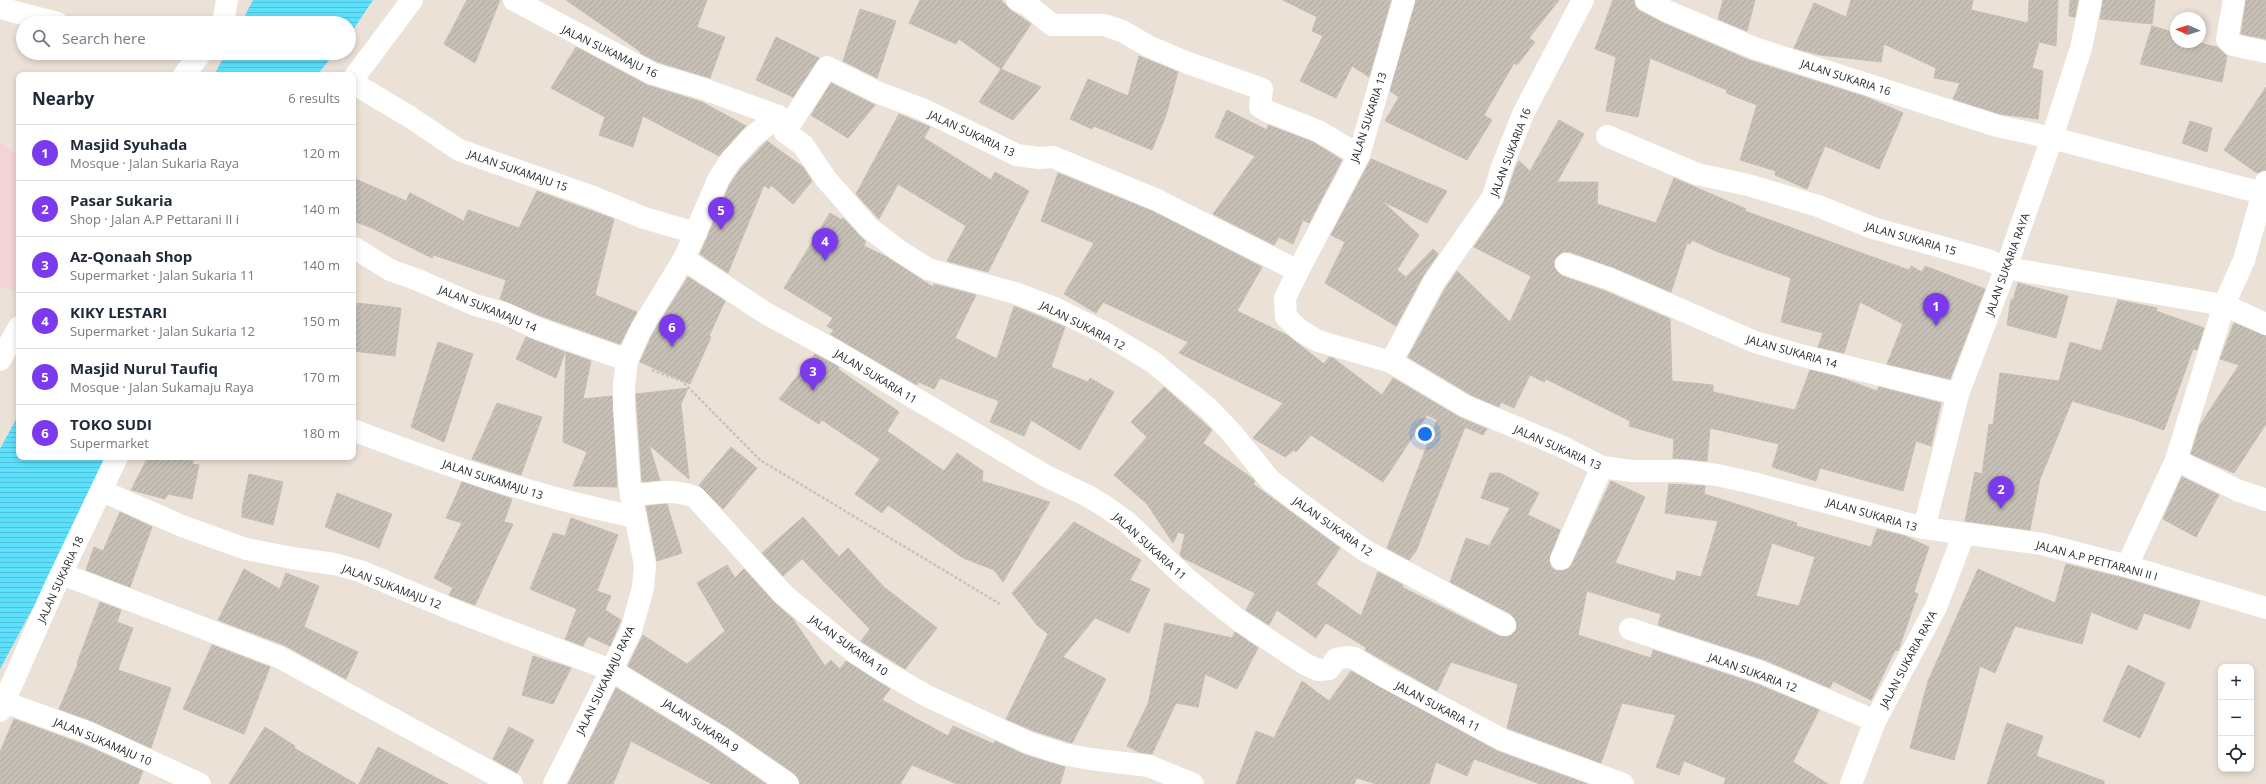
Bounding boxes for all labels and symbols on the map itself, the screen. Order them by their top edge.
north arrow [2170,12,2206,48]
street label: JALAN SUKAMAJU 16 [559,21,660,81]
street label: JALAN SUKARIA 16 [1798,55,1893,99]
street label: JALAN SUKARIA 13 [1346,70,1390,165]
street label: JALAN SUKARIA 13 [925,106,1018,160]
street label: JALAN SUKARIA 16 [1486,106,1534,199]
street label: JALAN SUKAMAJU 15 [465,146,570,194]
pin: 5 [708,197,734,230]
street label: JALAN SUKARIA RAYA [1981,211,2033,318]
street label: JALAN SUKARIA 15 [1863,218,1958,258]
pin: 4 [812,228,838,261]
street label: JALAN SUKAMAJU 14 [436,281,540,335]
pin: 1 [1923,293,1949,326]
street label: JALAN SUKARIA 12 [1037,297,1128,353]
pin: 6 [659,314,685,347]
street label: JALAN SUKARIA 14 [1744,331,1840,371]
street label: JALAN SUKARIA 11 [831,345,920,407]
pin: 3 [800,358,826,391]
street label: JALAN SUKARIA 13 [1511,421,1604,473]
your location [1415,424,1435,444]
street label: JALAN SUKAMAJU 13 [440,455,545,502]
pin: 2 [1988,476,2014,509]
street label: JALAN SUKARIA 12 [1289,492,1376,559]
street label: JALAN SUKARIA 13 [1824,494,1919,534]
street label: JALAN SUKARIA 11 [1109,508,1190,583]
street label: JALAN SUKARIA 18 [33,533,87,626]
street label: JALAN A.P PETTARANI II I [2034,536,2159,583]
street label: JALAN SUKAMAJU 12 [339,560,444,612]
street label: JALAN SUKARIA RAYA [1876,608,1940,711]
street label: JALAN SUKARIA 10 [806,611,891,679]
street label: JALAN SUKAMAJU RAYA [572,623,638,738]
street label: JALAN SUKARIA 12 [1705,649,1800,695]
street label: JALAN SUKARIA 11 [1392,677,1483,735]
street label: JALAN SUKARIA 9 [659,694,742,755]
street label: JALAN SUKAMAJU 10 [51,713,154,768]

